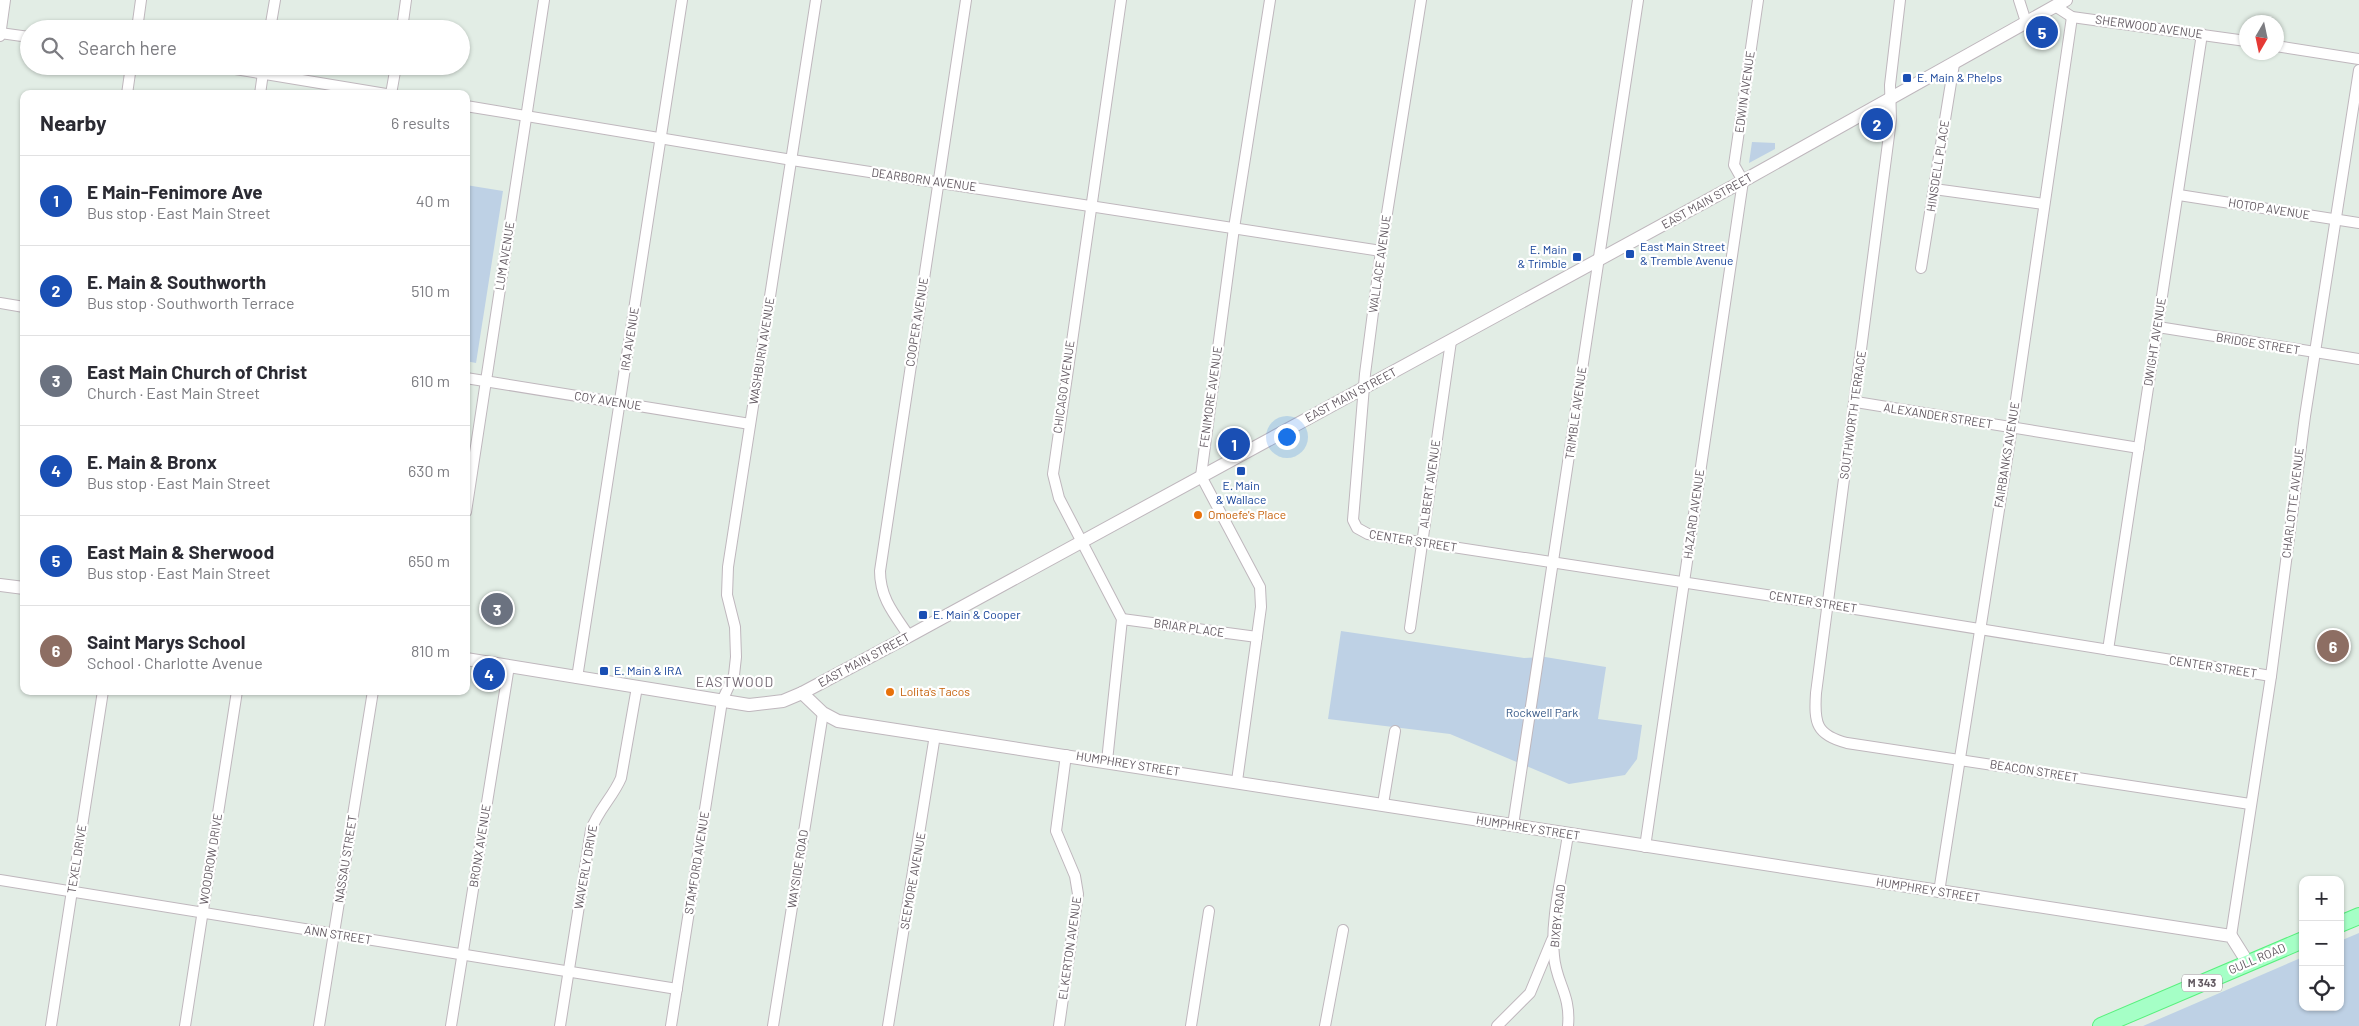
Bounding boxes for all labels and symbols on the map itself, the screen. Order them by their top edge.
street label: SHERWOOD AVENUE [2094,12,2204,40]
pin: 5 [2026,13,2058,51]
north arrow [2239,15,2284,60]
street label: EDWIN AVENUE [1731,50,1757,134]
place label: E. Main & Phelps [1917,70,2002,84]
marker: E. Main & Phelps [1901,72,1913,84]
pin: 2 [1861,105,1893,143]
street label: HINSDELL PLACE [1923,119,1951,213]
street label: DEARBORN AVENUE [871,165,978,193]
street label: EAST MAIN STREET [1659,169,1755,231]
street label: HOTOP AVENUE [2227,195,2311,221]
street label: WALLACE AVENUE [1365,214,1393,314]
street label: LUM AVENUE [492,220,516,291]
place label: East Main Street & Tremble Avenue [1640,239,1733,267]
place label: E. Main & Trimble [1517,242,1567,270]
marker: East Main Street & Tremble Avenue [1624,248,1636,260]
marker: E. Main & Trimble [1571,251,1583,263]
street label: COOPER AVENUE [902,276,930,368]
street label: WASHBURN AVENUE [746,296,776,405]
street label: DWIGHT AVENUE [2140,297,2168,387]
street label: IRA AVENUE [617,306,641,372]
street label: BRIDGE STREET [2215,329,2301,357]
street label: CHICAGO AVENUE [1050,339,1076,434]
street label: FENIMORE AVENUE [1196,345,1224,449]
street label: SOUTHWORTH TERRACE [1836,350,1868,480]
street label: EAST MAIN STREET [1302,364,1399,424]
street label: TRIMBLE AVENUE [1562,365,1588,460]
street label: COY AVENUE [574,388,643,412]
street label: ALEXANDER STREET [1883,399,1994,431]
street label: FAIRBANKS AVENUE [1991,401,2021,509]
your location [1274,424,1300,450]
pin: 1 [1218,425,1250,463]
street label: ALBERT AVENUE [1416,439,1442,529]
street label: CHARLOTTE AVENUE [2278,447,2306,559]
marker: E. Main & Wallace [1235,465,1247,477]
street label: HAZARD AVENUE [1680,468,1706,560]
place label: E. Main & Wallace [1216,478,1266,506]
place label: Omoefe's Place [1208,507,1286,521]
marker: Omoefe's Place [1192,509,1204,521]
street label: CENTER STREET [1368,526,1458,554]
street label: CENTER STREET [1768,587,1858,615]
pin: 3 [481,590,513,628]
place label: E. Main & Cooper [933,607,1021,621]
marker: E. Main & Cooper [917,609,929,621]
street label: BRIAR PLACE [1153,615,1225,639]
pin: 6 [2317,627,2349,665]
street label: EAST MAIN STREET [815,629,912,689]
street label: CENTER STREET [2168,652,2258,680]
pin: 4 [473,655,505,693]
place label: E. Main & IRA [614,663,682,677]
marker: E. Main & IRA [598,665,610,677]
district label: EASTWOOD [696,673,774,690]
place label: Lolita's Tacos [900,684,970,698]
marker: Lolita's Tacos [884,686,896,698]
park label: Rockwell Park [1506,705,1578,719]
street label: HUMPHREY STREET [1075,748,1181,778]
street label: BEACON STREET [1989,756,2080,784]
street label: BRONX AVENUE [466,803,492,888]
street label: STAMFORD AVENUE [681,810,711,915]
street label: WOODROW DRIVE [196,812,224,906]
street label: HUMPHREY STREET [1475,812,1581,842]
street label: NASSAU STREET [331,814,359,904]
street label: TEXEL DRIVE [64,823,88,894]
street label: WAVERLY DRIVE [571,824,599,910]
street label: WAYSIDE ROAD [784,829,810,909]
street label: SEEMORE AVENUE [897,831,927,931]
street label: HUMPHREY STREET [1875,874,1981,904]
street label: BIXBY ROAD [1547,884,1567,948]
street label: ELKERTON AVENUE [1055,895,1083,1000]
street label: ANN STREET [303,922,373,946]
street label: GULL ROAD [2226,940,2287,976]
road number: M 343 [2182,974,2222,991]

